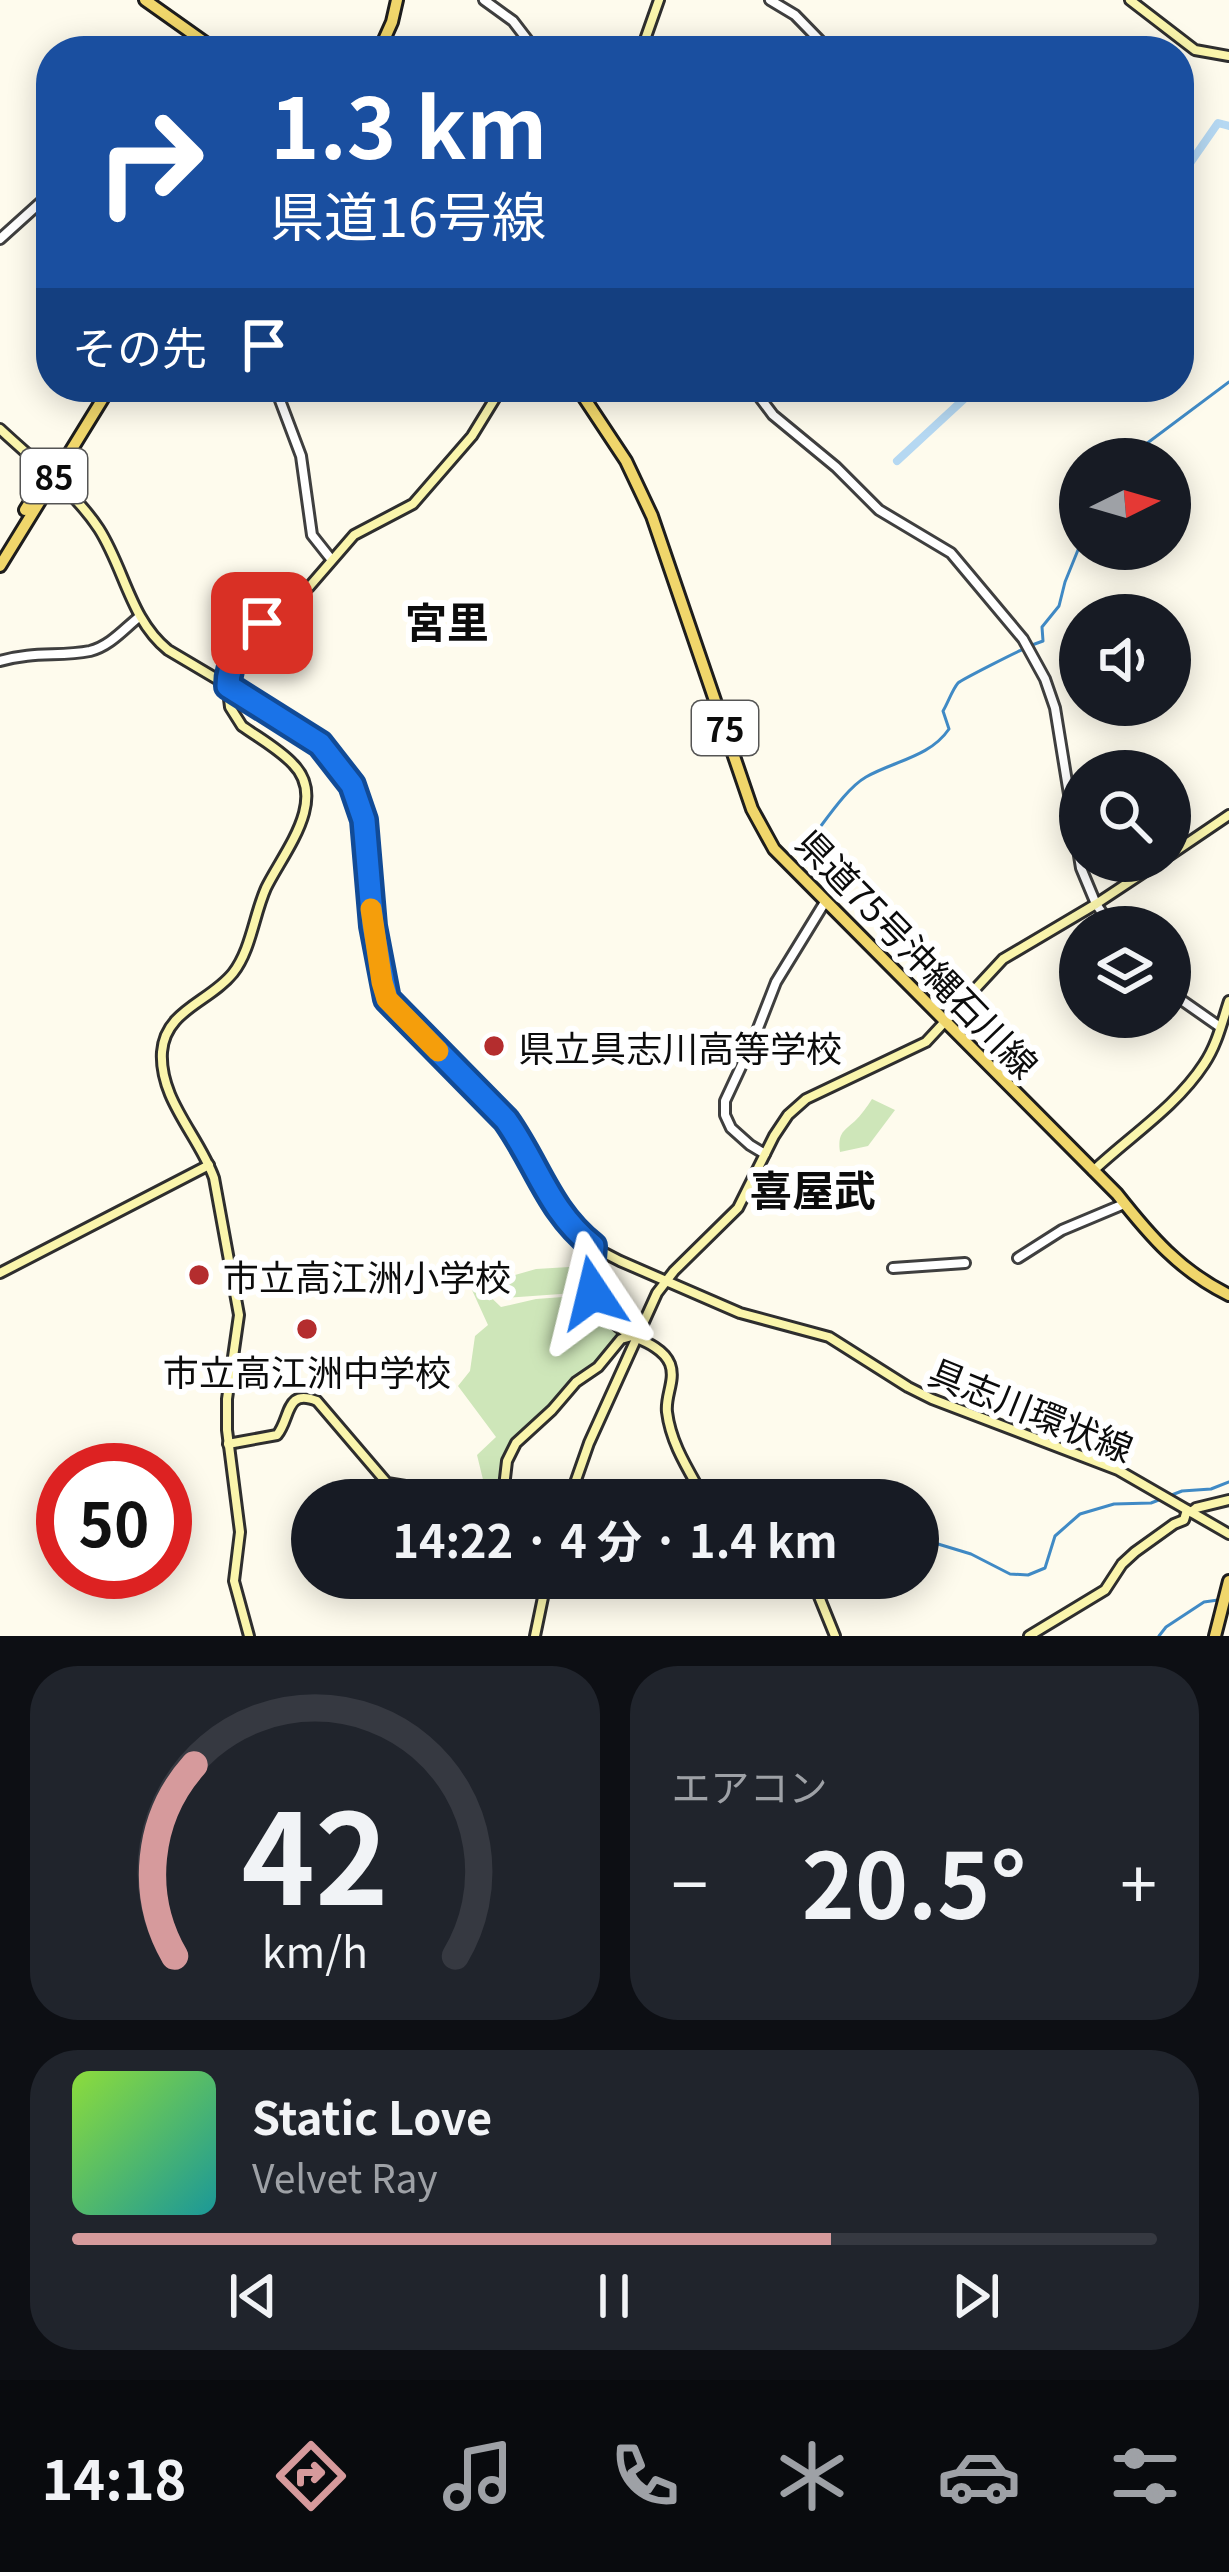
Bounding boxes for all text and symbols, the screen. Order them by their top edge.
text: 1.3 km [270,62,547,183]
icon: right [72,84,228,240]
text: 県道16号線 [270,174,546,253]
icon: arrive [231,312,297,378]
text: その先 [72,313,207,378]
north arrow [1059,438,1191,570]
map controls [1059,438,1191,1038]
road number: 85 [21,449,87,503]
pin [211,572,313,674]
district label: 宮里 [405,589,489,650]
icon: arrive [229,590,295,656]
button: sound [1059,594,1191,726]
road number: 75 [692,701,758,755]
button: search [1059,750,1191,882]
street label: 県道75号沖縄石川線 [786,816,1052,1088]
button: layers [1059,906,1191,1038]
place label: 県立具志川高等学校 [518,1020,842,1072]
marker: 県立具志川高等学校 [481,1033,507,1059]
district label: 喜屋武 [750,1157,876,1218]
position arrow [530,1230,656,1356]
place label: 市立高江洲小学校 [223,1249,511,1301]
marker: 市立高江洲小学校 [186,1262,212,1288]
marker: 市立高江洲中学校 [294,1316,320,1342]
street label: 具志川環状線 [922,1343,1142,1473]
place label: 市立高江洲中学校 [163,1344,451,1396]
speed limit sign: 50 [36,1443,192,1599]
text: 14:22 · 4 分 · 1.4 km [392,1506,838,1571]
text: エアコン [672,1757,828,1813]
text: 42 [241,1760,388,1941]
text: 20.5° [802,1815,1027,1945]
text: − [672,1832,708,1928]
text: + [1120,1832,1157,1928]
text: km/h [262,1918,368,1980]
text: Static Love [252,2083,492,2148]
text: Velvet Ray [252,2148,438,2204]
icon: previous [220,2263,286,2329]
icon: pause [581,2263,647,2329]
icon: next [943,2263,1009,2329]
icon: directions [269,2434,353,2518]
icon: music [436,2434,520,2518]
icon: phone [603,2434,687,2518]
icon: climate [770,2434,854,2518]
icon: car [937,2434,1021,2518]
icon: filters [1103,2434,1187,2518]
text: 14:18 [41,2437,186,2516]

